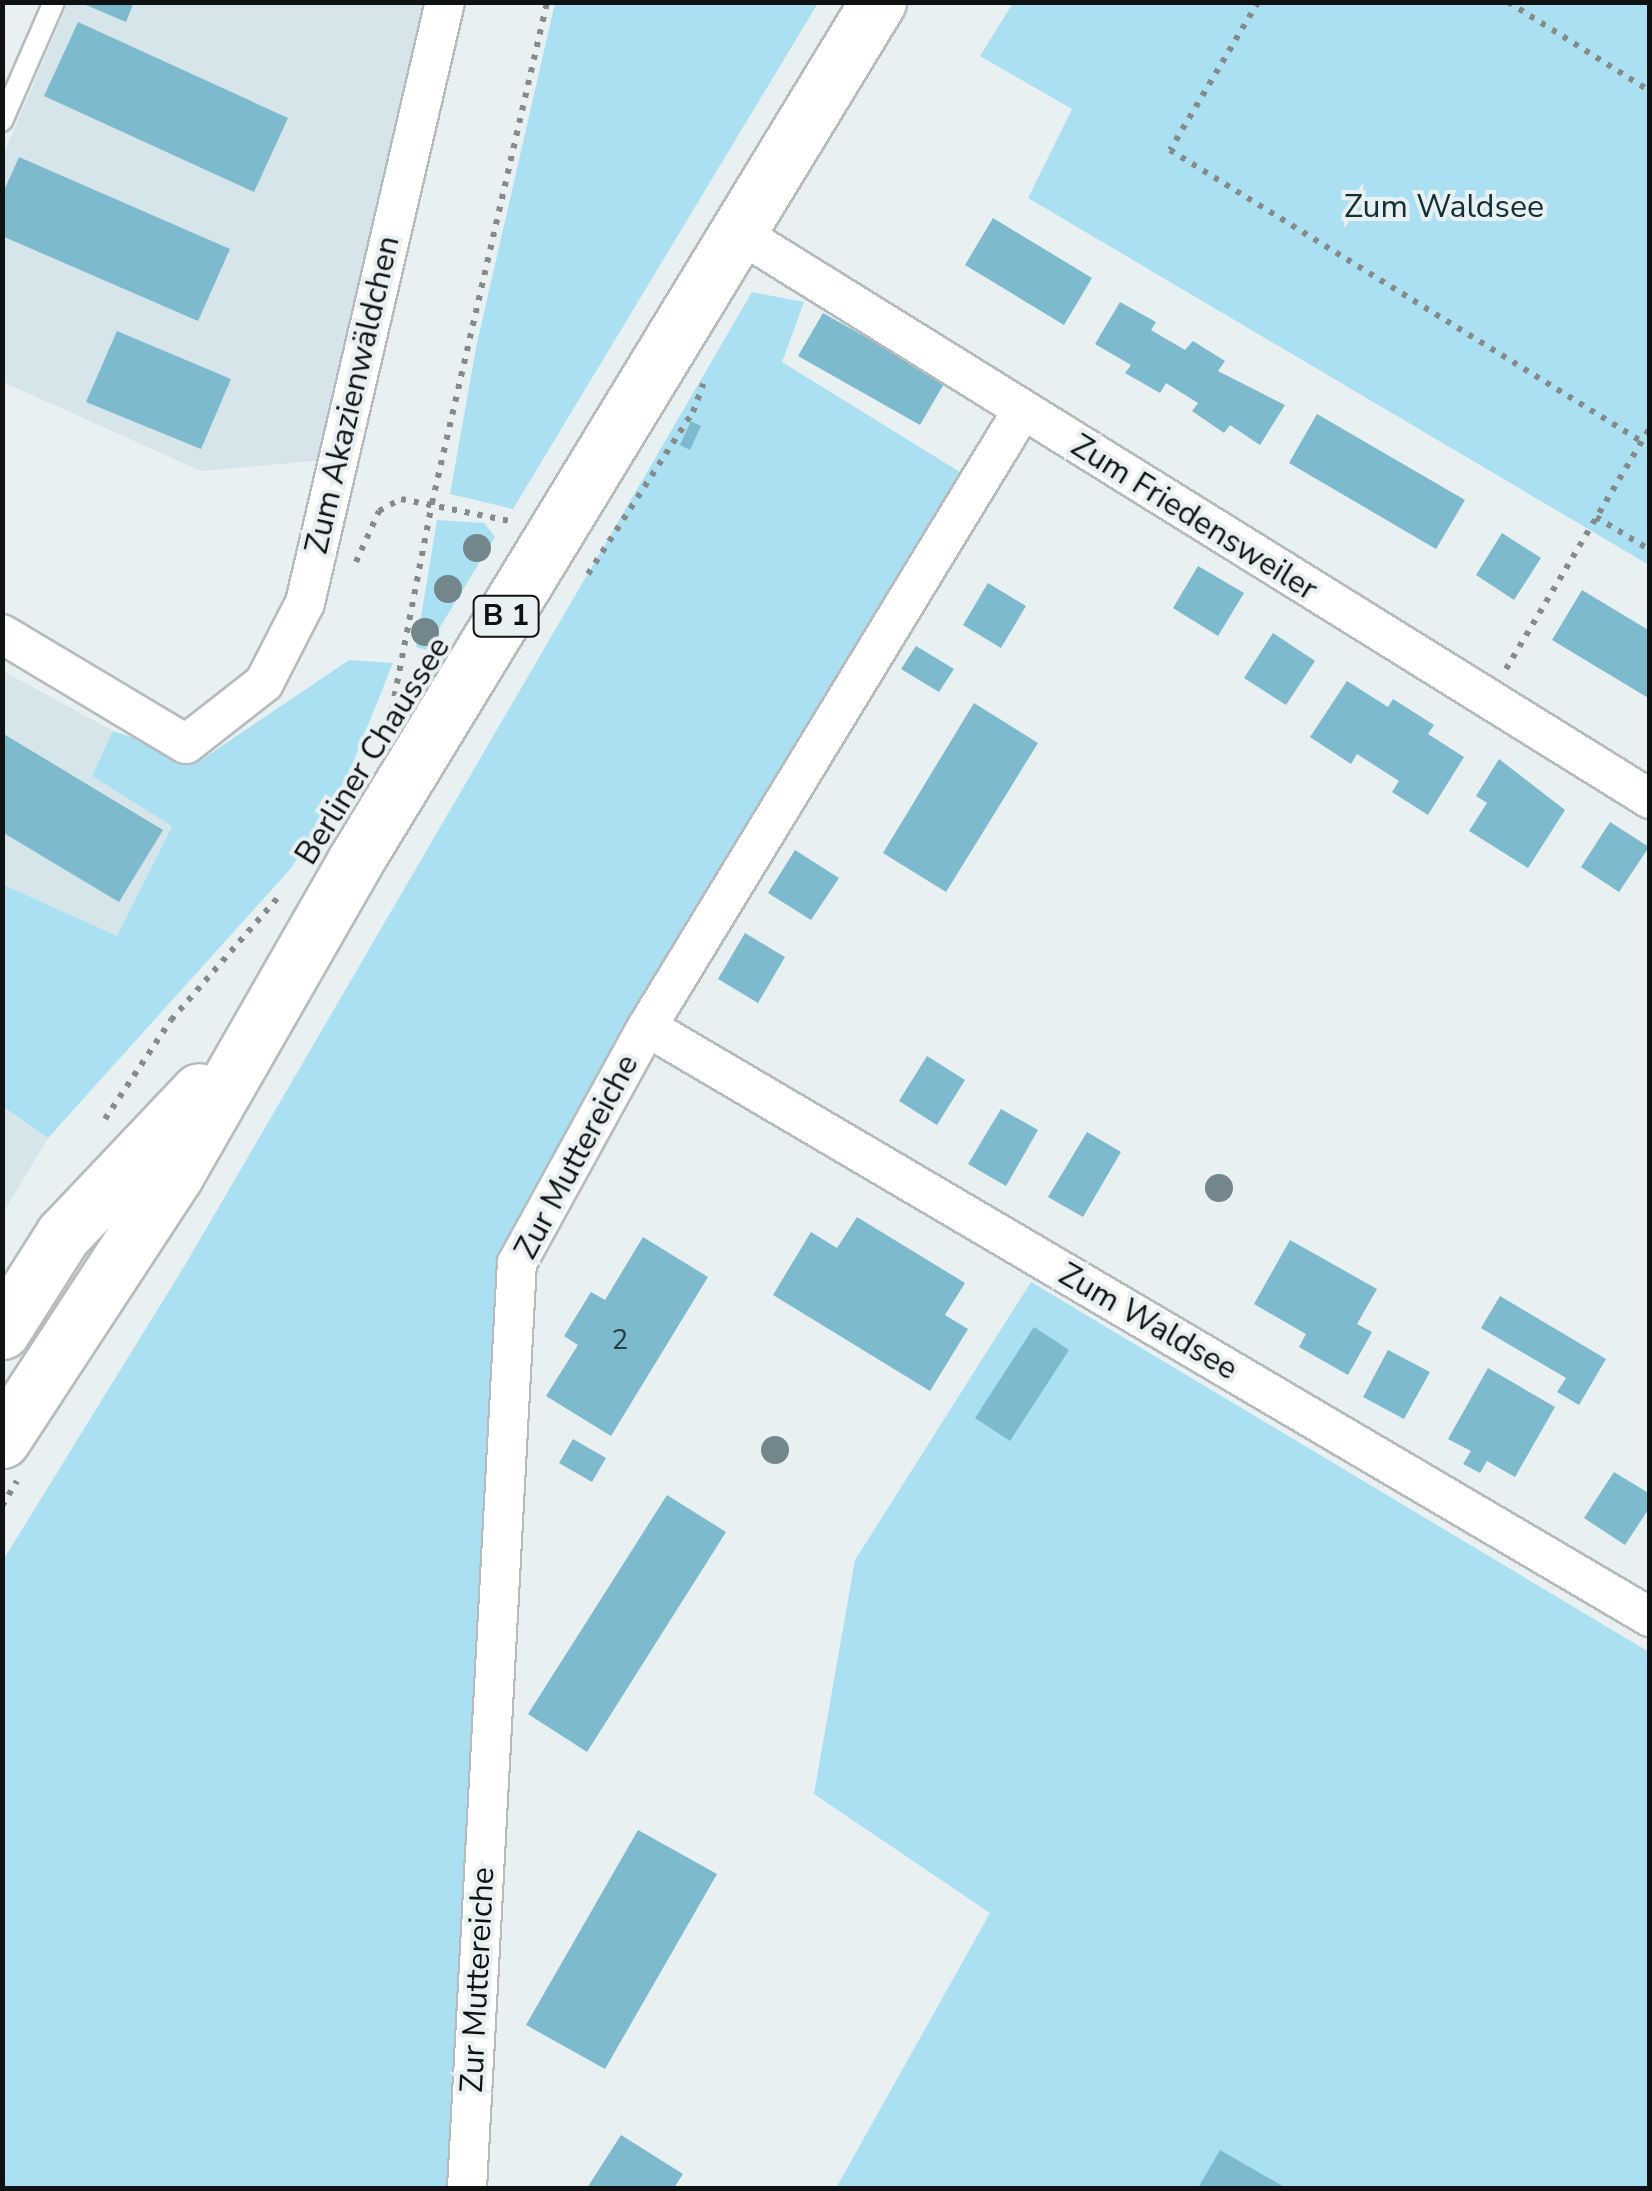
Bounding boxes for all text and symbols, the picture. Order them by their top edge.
park label: Zum Waldsee [1344,188,1544,226]
street label: Zum Akazienwäldchen [298,232,408,558]
street label: Zum Friedensweiler [1064,427,1324,609]
road number: B 1 [471,591,541,641]
street label: Berliner Chaussee [287,630,459,872]
street label: Zur Muttereiche [507,1048,647,1266]
street label: Zum Waldsee [1052,1255,1244,1389]
house number: 2 [612,1323,628,1357]
street label: Zur Muttereiche [453,1866,503,2094]

